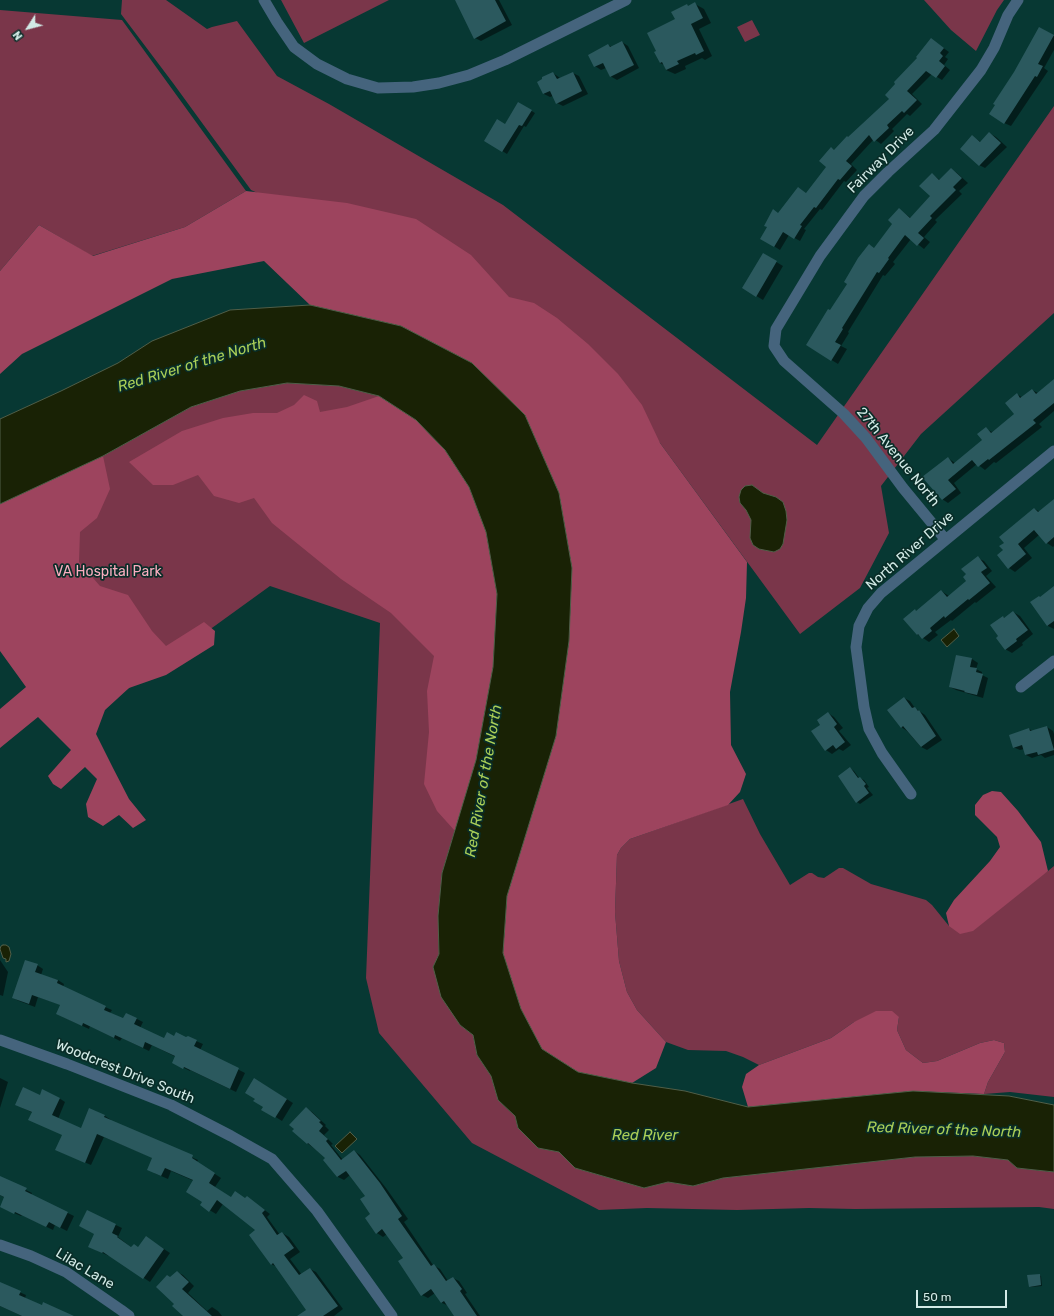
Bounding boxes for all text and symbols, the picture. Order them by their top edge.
north arrow [8,8,48,48]
text: N [10,28,25,42]
street label: Fairway Drive [844,123,918,197]
water label: Red River of the North [115,334,269,396]
street label: 27th Avenue North [853,404,943,510]
street label: North River Drive [863,508,957,594]
park label: VA Hospital Park [54,564,162,580]
water label: Red River of the North [462,703,506,859]
street label: Woodcrest Drive South [53,1036,197,1108]
water label: Red River of the North [866,1118,1022,1142]
water label: Red River [612,1127,678,1145]
street label: Lilac Lane [53,1245,117,1293]
scale bar [918,1282,1009,1308]
text: 50 m [923,1290,951,1304]

